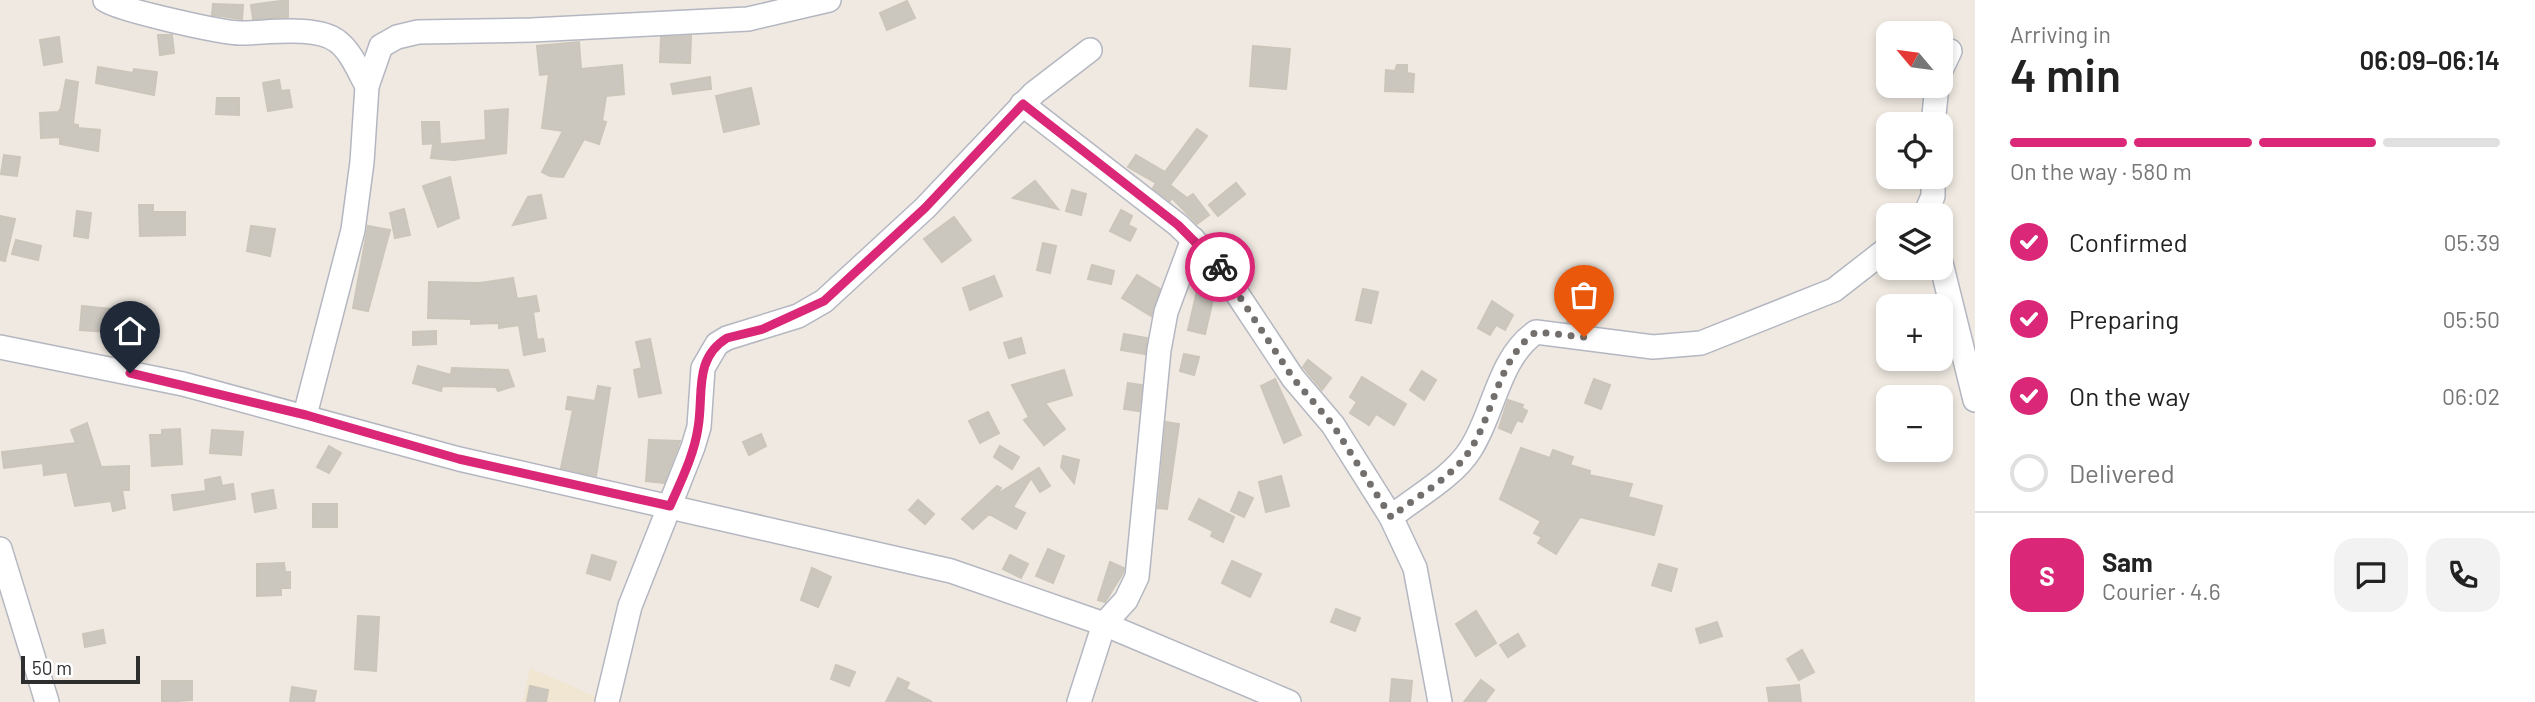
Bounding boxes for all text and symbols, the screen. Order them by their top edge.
text: Arriving in [2010,20,2111,48]
north arrow [1876,21,1953,98]
map controls [1876,21,1953,462]
text: 06:09–06:14 [2359,44,2500,75]
text: 4 min [2010,46,2121,101]
button: locate [1876,112,1953,189]
text: On the way · 580 m [2010,157,2192,185]
button: layers [1876,203,1953,280]
icon: check [2010,223,2048,261]
text: Confirmed [2069,226,2188,257]
text: 05:39 [2444,228,2500,256]
courier [1185,232,1255,302]
icon: bike [1201,248,1239,286]
pin [1554,265,1614,337]
icon: bag [1565,276,1603,314]
button: + [1876,294,1953,371]
icon: check [2010,300,2048,338]
pin [100,301,160,373]
text: Preparing [2069,303,2179,334]
text: 05:50 [2443,305,2500,333]
icon: home [111,312,149,350]
icon: check [2010,377,2048,415]
text: On the way [2069,380,2190,411]
text: 06:02 [2442,382,2500,410]
button: − [1876,385,1953,462]
text: Delivered [2069,457,2175,488]
button: chat [2334,538,2408,612]
button: phone [2426,538,2500,612]
text: Sam [2102,546,2153,577]
text: S [2039,560,2055,591]
text: Courier · 4.6 [2102,577,2221,605]
scale bar [21,653,140,685]
text: 50 m [32,656,72,679]

